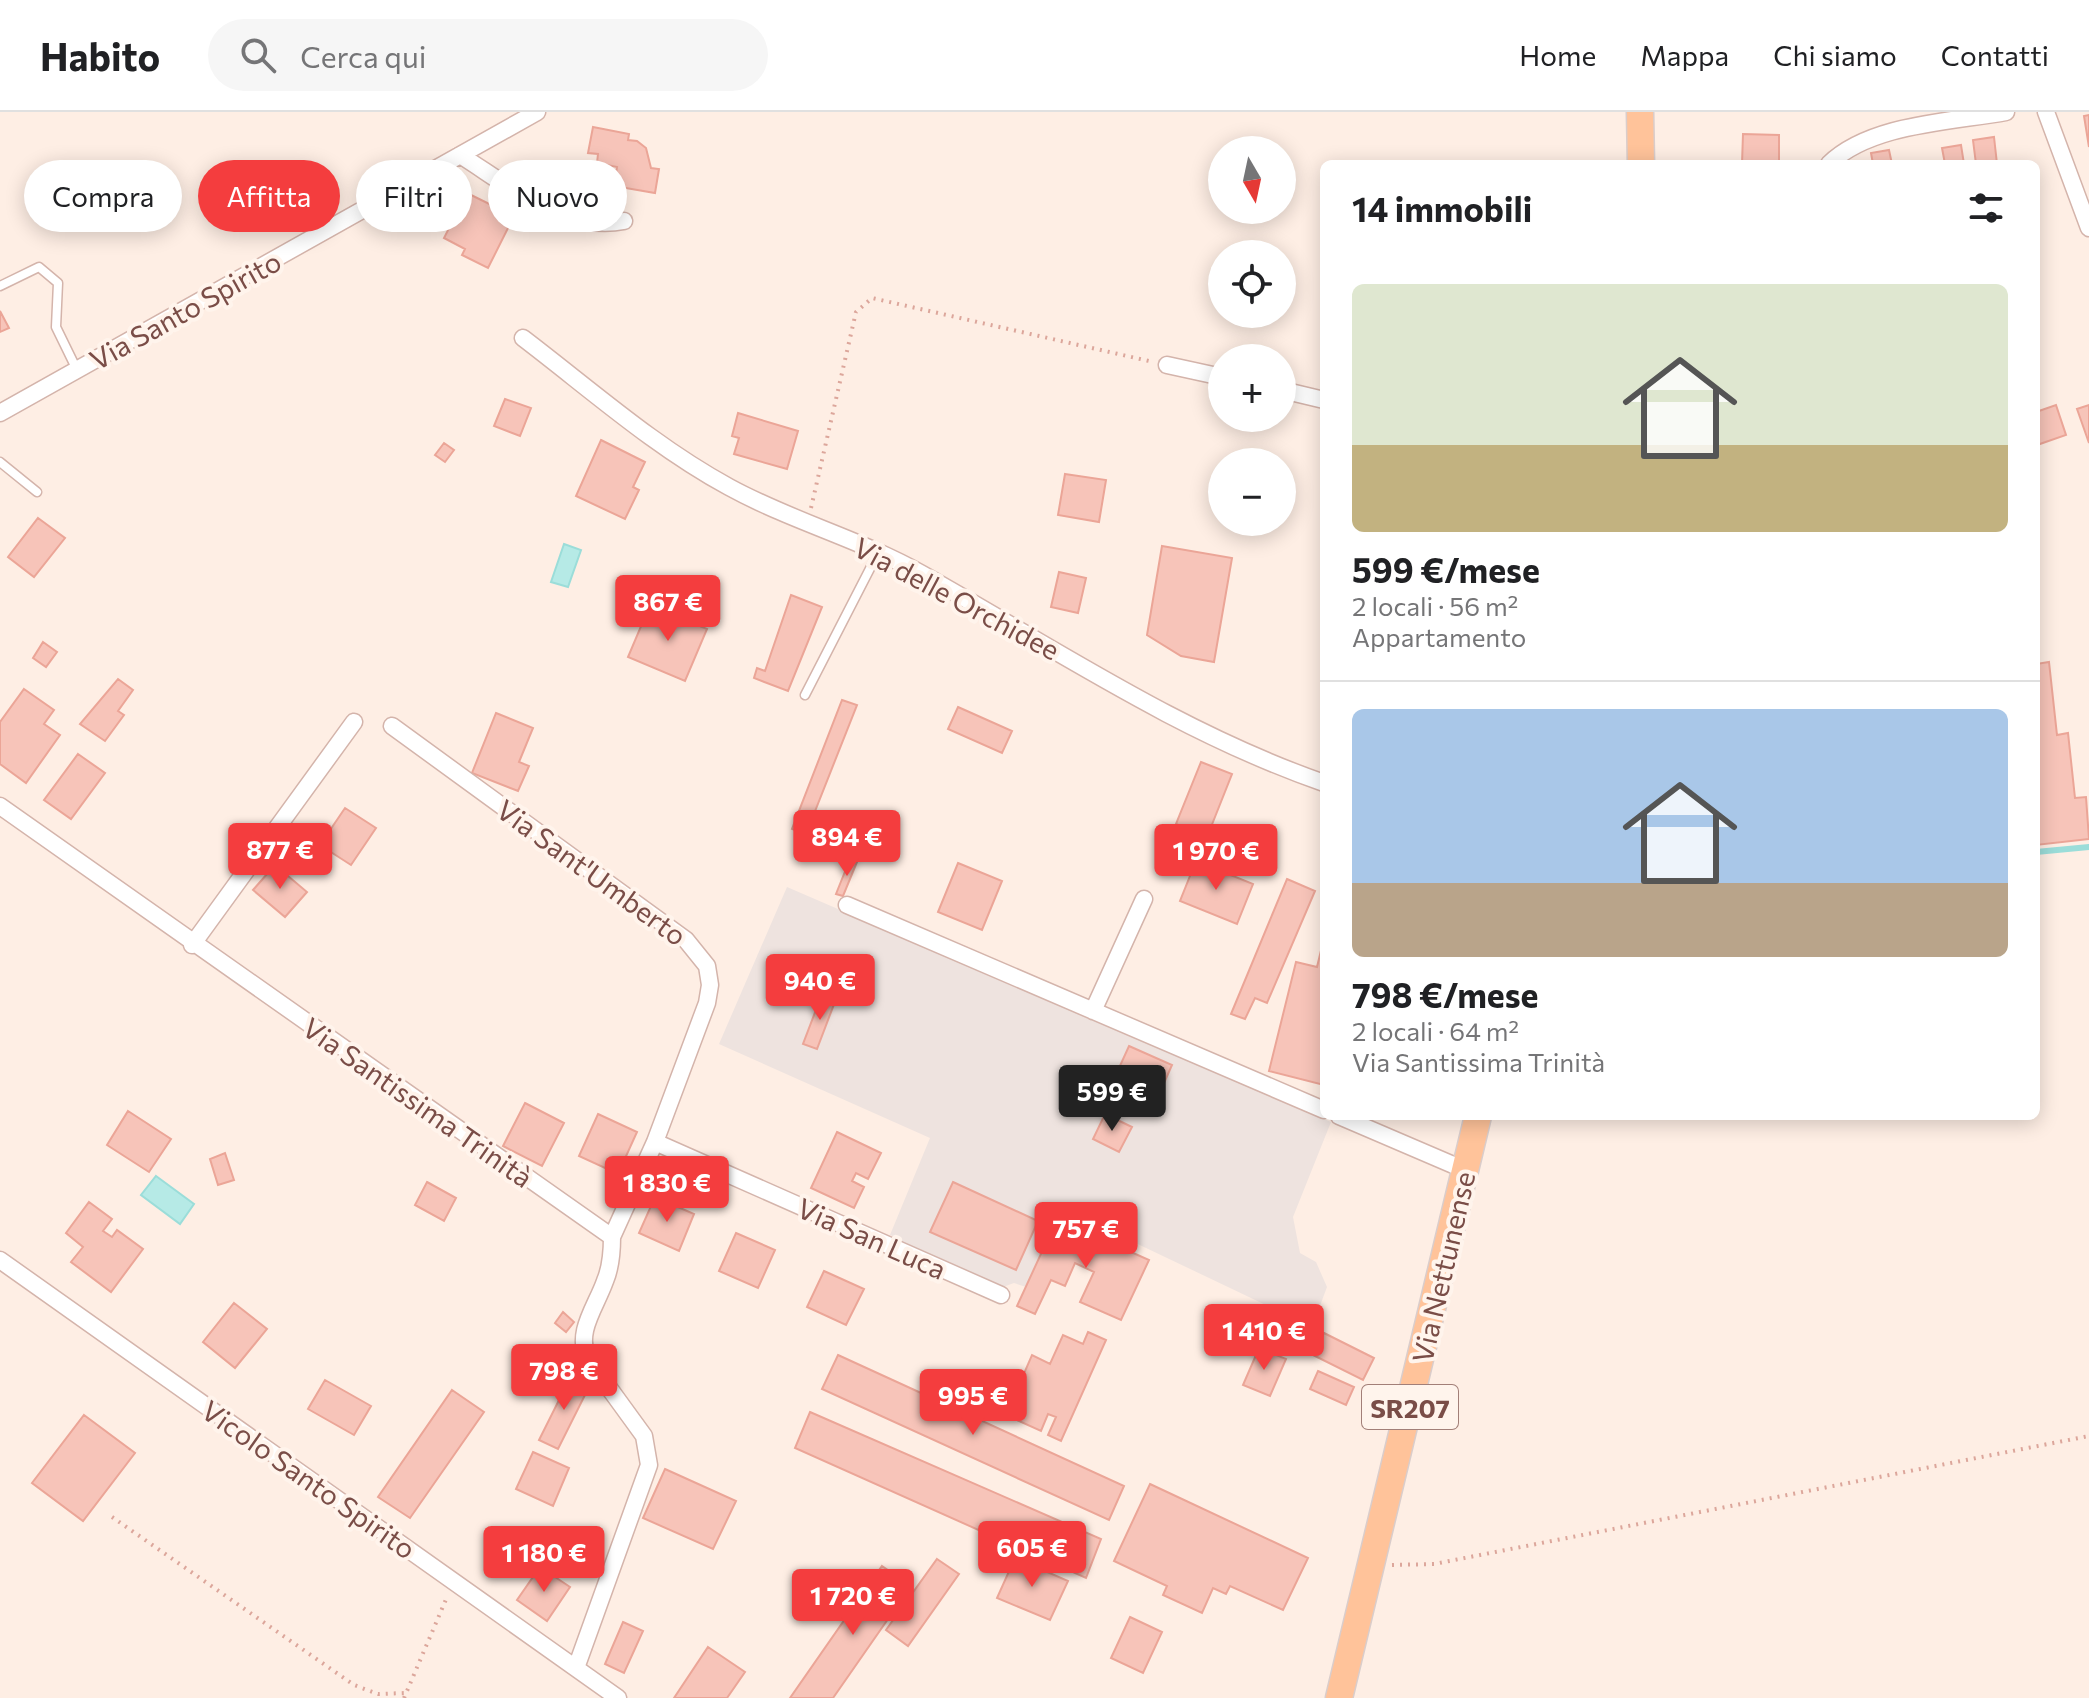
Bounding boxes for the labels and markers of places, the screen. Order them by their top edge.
pin: 867 € [612,575,724,643]
pin: 894 € [791,810,903,878]
pin: 877 € [224,823,336,891]
pin: 1 970 € [1142,824,1290,892]
pin: 940 € [764,954,876,1022]
pin: 599 € [1056,1065,1168,1133]
pin: 1 830 € [593,1156,741,1224]
pin: 757 € [1030,1202,1142,1270]
pin: 1 410 € [1190,1304,1338,1372]
pin: 798 € [508,1344,620,1412]
pin: 995 € [917,1369,1029,1437]
pin: 605 € [976,1521,1088,1589]
pin: 1 180 € [470,1526,618,1594]
pin: 1 720 € [779,1569,927,1637]

